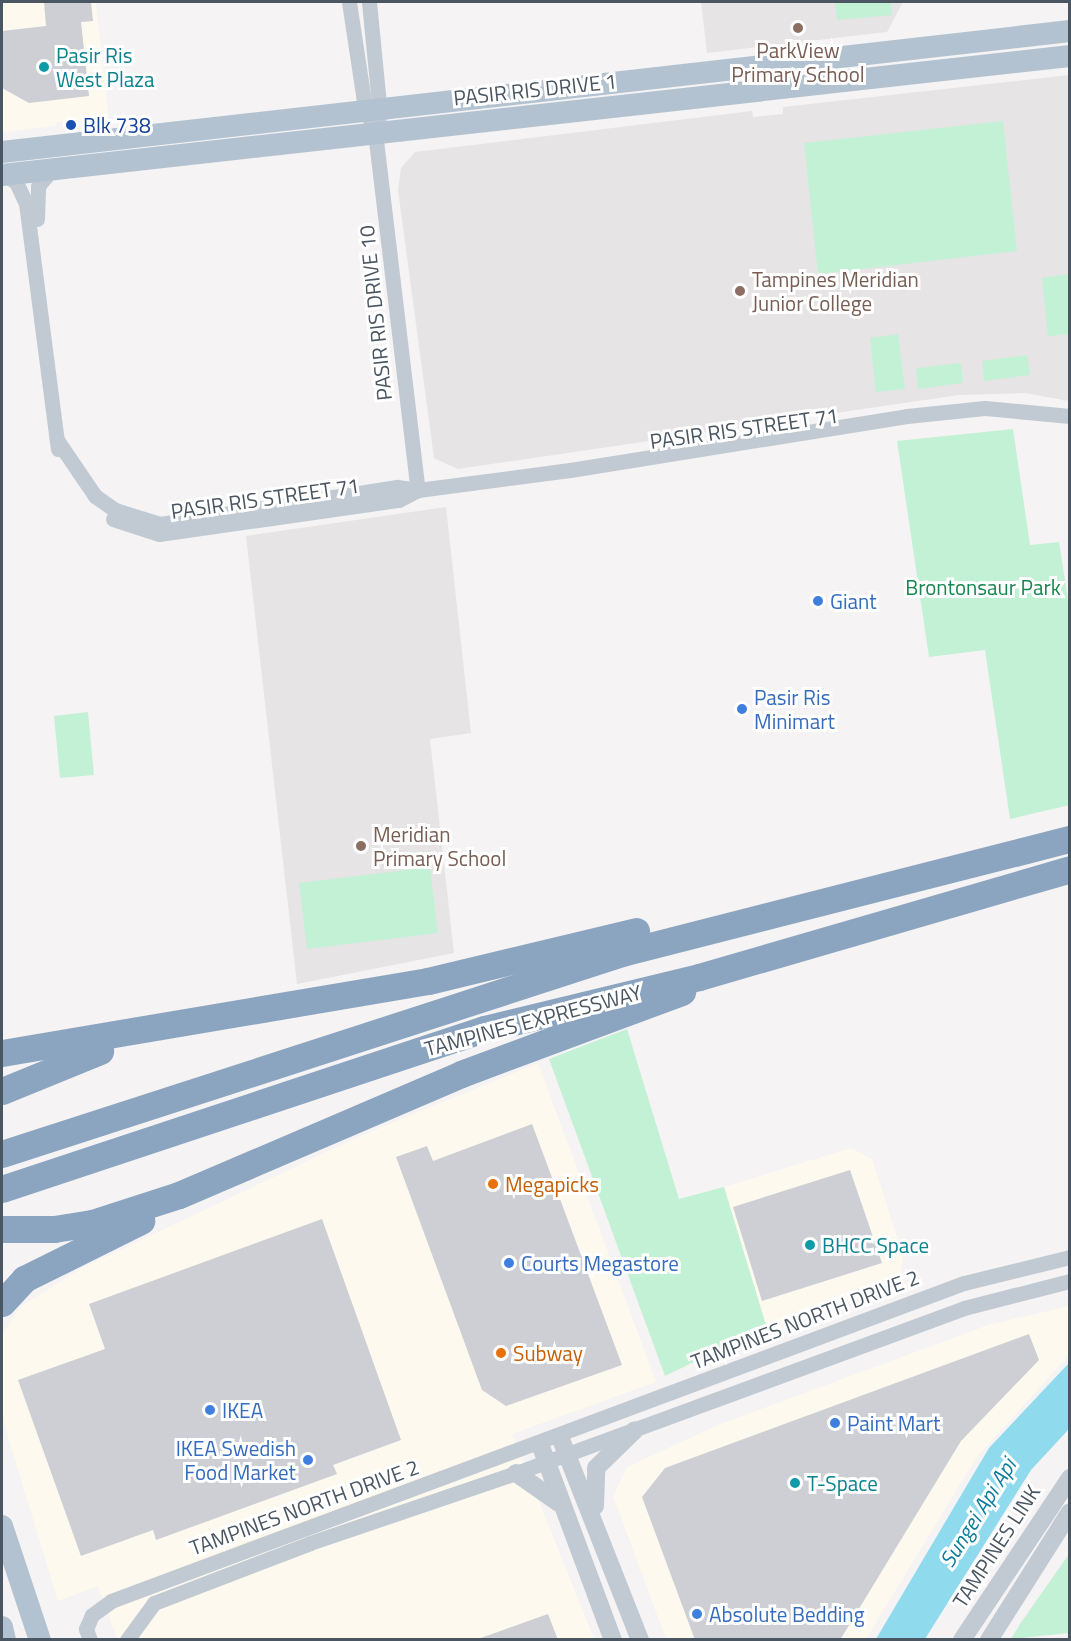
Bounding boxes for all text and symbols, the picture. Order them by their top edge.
marker: ParkView Primary School [791,21,805,35]
place label: ParkView Primary School [731,37,865,87]
place label: Pasir Ris West Plaza [56,42,154,92]
marker: Pasir Ris West Plaza [37,60,51,74]
street label: PASIR RIS DRIVE 1 [452,68,618,110]
place label: Blk 738 [83,112,151,138]
marker: Blk 738 [64,118,78,132]
street label: PASIR RIS DRIVE 10 [353,224,397,402]
place label: Tampines Meridian Junior College [752,266,919,316]
marker: Tampines Meridian Junior College [733,284,747,298]
street label: PASIR RIS STREET 71 [648,402,840,454]
street label: PASIR RIS STREET 71 [169,472,361,524]
park label: Brontonsaur Park [905,574,1061,600]
place label: Giant [830,588,877,614]
marker: Giant [811,594,825,608]
place label: Pasir Ris Minimart [754,684,835,734]
marker: Pasir Ris Minimart [735,702,749,716]
place label: Meridian Primary School [373,821,506,871]
marker: Meridian Primary School [354,839,368,853]
street label: TAMPINES EXPRESSWAY [422,979,644,1061]
place label: Megapicks [505,1171,599,1197]
marker: Megapicks [486,1177,500,1191]
place label: BHCC Space [822,1232,929,1258]
marker: BHCC Space [803,1238,817,1252]
place label: Courts Megastore [521,1250,679,1276]
marker: Courts Megastore [502,1256,516,1270]
street label: TAMPINES NORTH DRIVE 2 [687,1264,923,1374]
place label: Subway [513,1340,583,1366]
marker: Subway [494,1346,508,1360]
place label: IKEA [222,1397,263,1423]
marker: IKEA [203,1403,217,1417]
place label: Paint Mart [847,1410,940,1436]
marker: Paint Mart [828,1416,842,1430]
place label: IKEA Swedish Food Market [176,1435,296,1485]
marker: IKEA Swedish Food Market [301,1453,315,1467]
street label: TAMPINES NORTH DRIVE 2 [186,1454,422,1560]
water label: Sungei Api Api [934,1454,1022,1572]
place label: T-Space [807,1470,878,1496]
marker: T-Space [788,1476,802,1490]
street label: TAMPINES LINK [947,1480,1045,1612]
place label: Absolute Bedding [709,1601,864,1627]
marker: Absolute Bedding [690,1607,704,1621]

